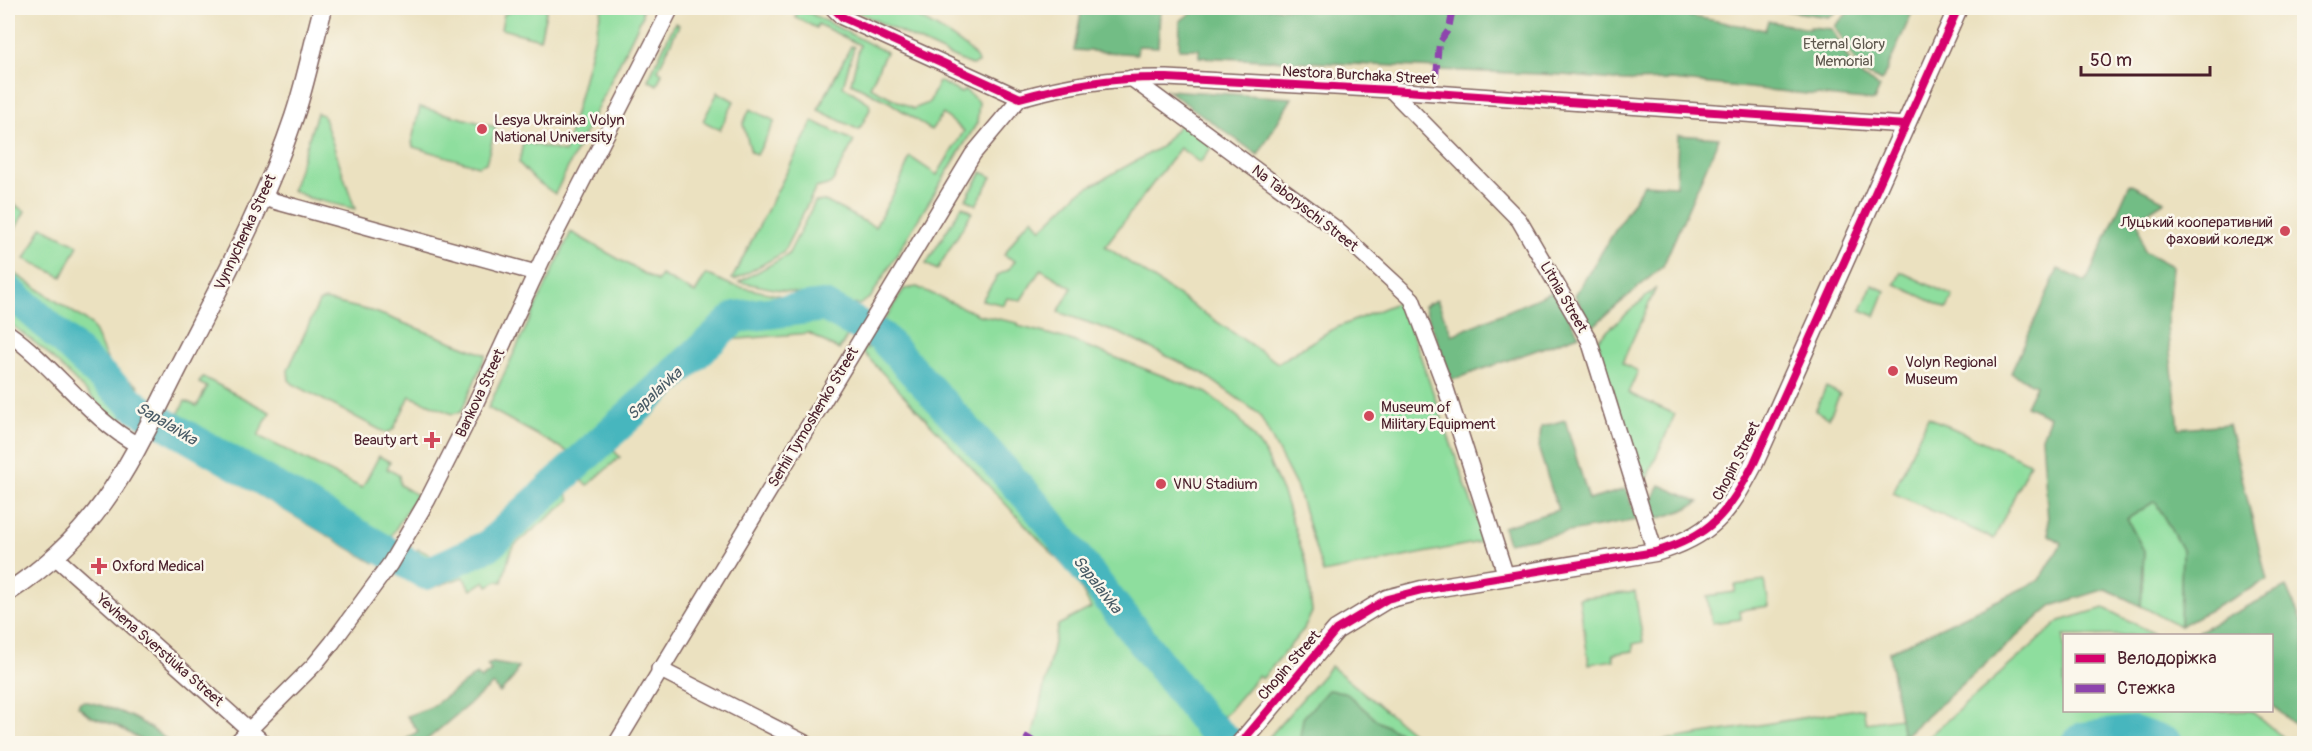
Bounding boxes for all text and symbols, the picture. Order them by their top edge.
park label: Eternal Glory Memorial [1803,35,1886,71]
scale bar [2081,39,2210,77]
text: 50 m [2090,49,2132,72]
street label: Nestora Burchaka Street [1282,62,1437,89]
place label: Lesya Ukrainka Volyn National University [494,111,625,147]
marker: Lesya Ukrainka Volyn National University [475,122,489,136]
street label: Na Taboryschi Street [1248,161,1363,257]
street label: Vynnychenka Street [210,170,281,293]
place label: Луцький кооперативний фаховий коледж [2120,213,2273,249]
marker: Луцький кооперативний фаховий коледж [2278,224,2292,238]
street label: Litnia Street [1536,258,1592,337]
street label: Serhii Tymoshenko Street [764,343,863,491]
street label: Bankova Street [452,345,510,440]
place label: Volyn Regional Museum [1905,353,1997,389]
water label: Sapalaivka [623,362,687,424]
marker: Volyn Regional Museum [1886,364,1900,378]
water label: Sapalaivka [132,398,202,451]
place label: Museum of Military Equipment [1381,398,1497,434]
marker: Museum of Military Equipment [1362,409,1376,423]
street label: Chopin Street [1708,418,1765,504]
place label: Beauty art [354,431,419,450]
marker: Beauty art [423,431,441,449]
place label: VNU Stadium [1173,475,1258,494]
marker: VNU Stadium [1154,477,1168,491]
water label: Sapalaivka [1069,552,1127,619]
marker: Oxford Medical [90,557,108,575]
place label: Oxford Medical [112,557,204,576]
street label: Yevhena Sverstiuka Street [91,589,228,711]
street label: Chopin Street [1254,626,1326,704]
legend [2063,634,2273,712]
text: Велодоріжка [2117,647,2217,670]
text: Стежка [2117,677,2175,700]

